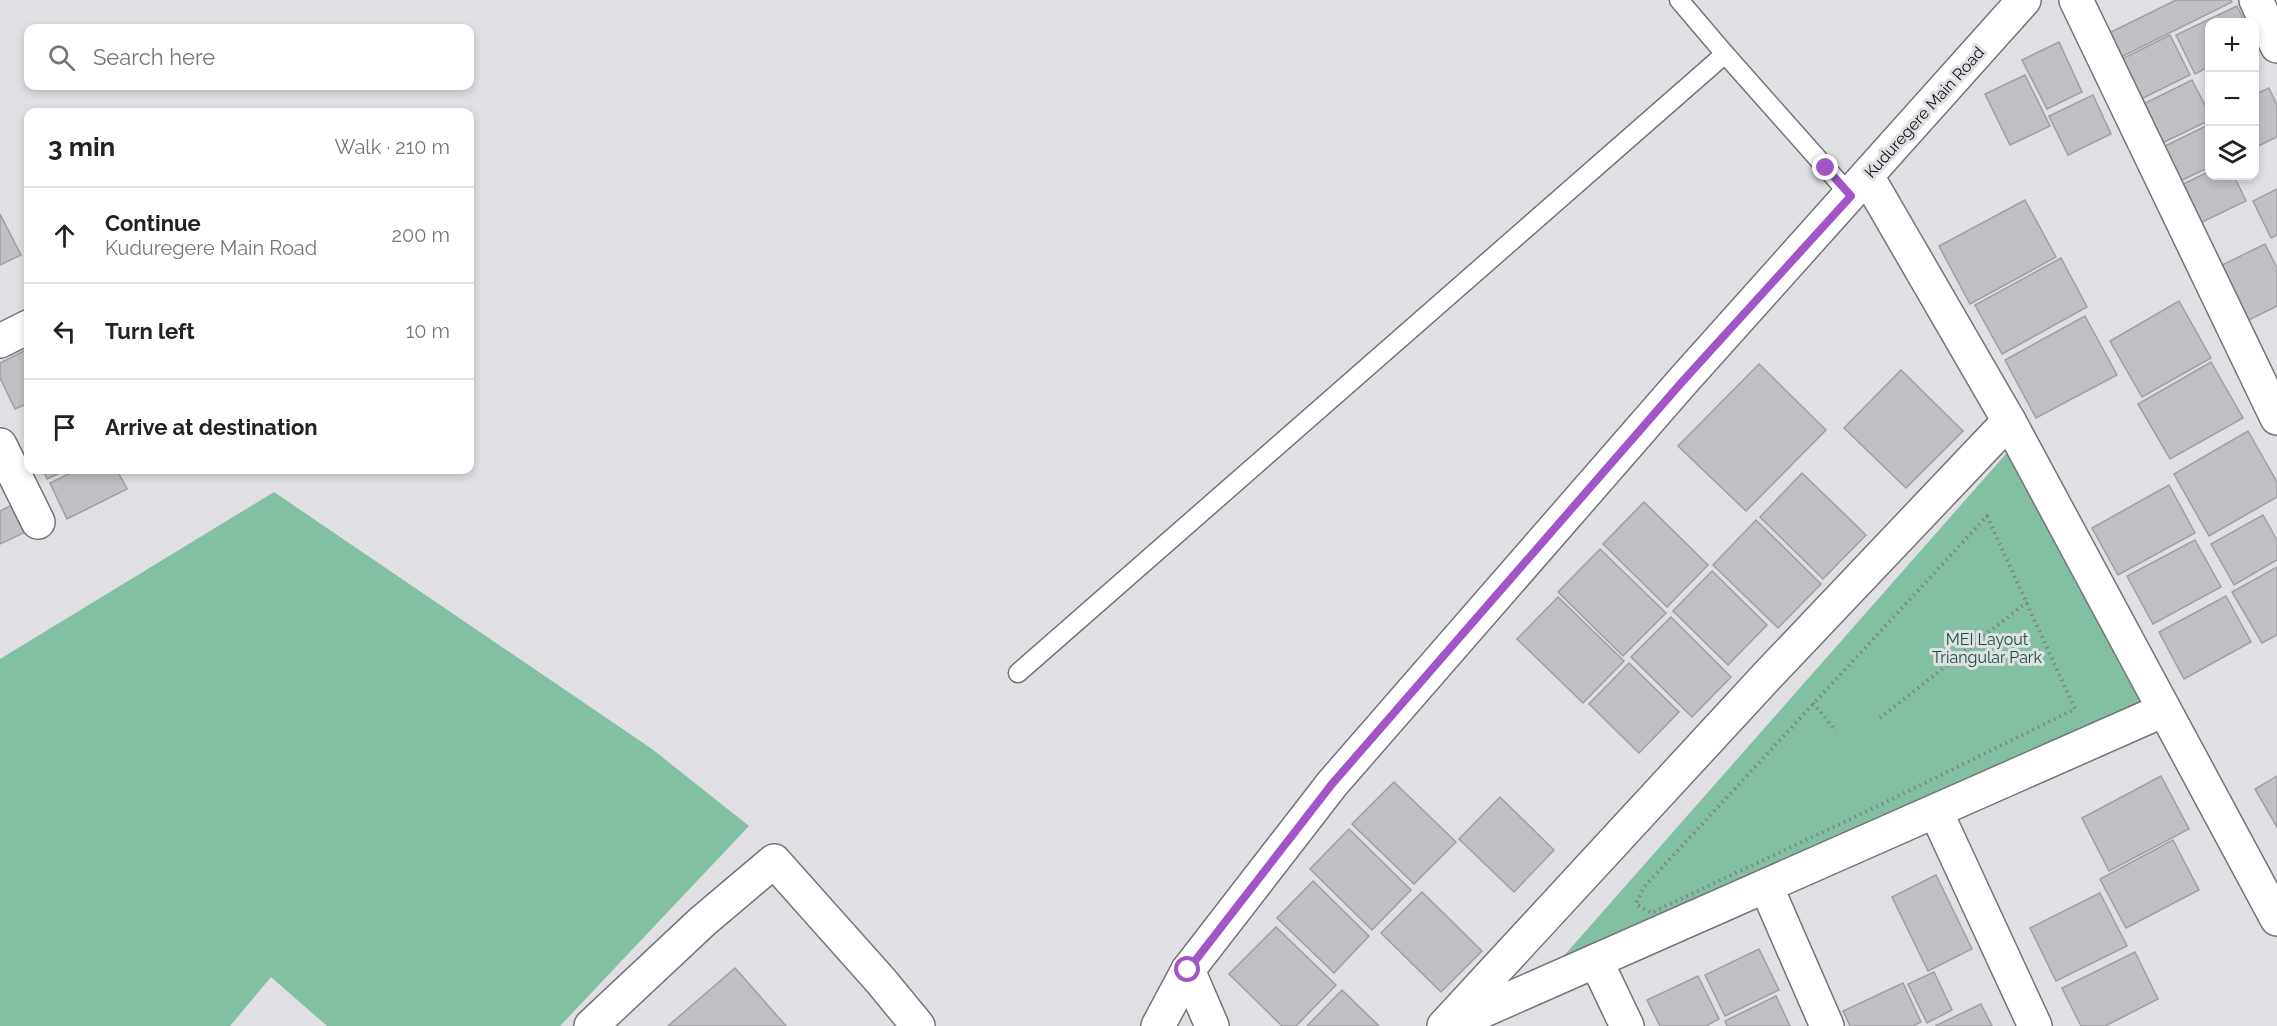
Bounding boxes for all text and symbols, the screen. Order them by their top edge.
map controls [2205,18,2259,180]
button: + [2205,18,2259,72]
search box [24,24,474,90]
icon: search [45,41,78,74]
street label: Kuduregere Main Road [1861,43,1988,182]
text: Search here [93,44,215,70]
button: − [2205,72,2259,126]
button: layers [2205,126,2259,180]
text: 3 min [48,132,115,162]
text: Walk · 210 m [335,135,450,159]
route end [1812,154,1838,180]
text: Continue [105,210,201,236]
icon: ahead [48,219,81,252]
text: 200 m [392,223,450,247]
text: Kuduregere Main Road [105,236,317,260]
icon: left [48,315,81,348]
text: Turn left [105,318,195,344]
text: 10 m [406,319,450,343]
icon: arrive [48,411,81,444]
text: Arrive at destination [105,414,318,440]
park label: MEI Layout Triangular Park [1932,630,2042,667]
route start [1174,956,1200,982]

